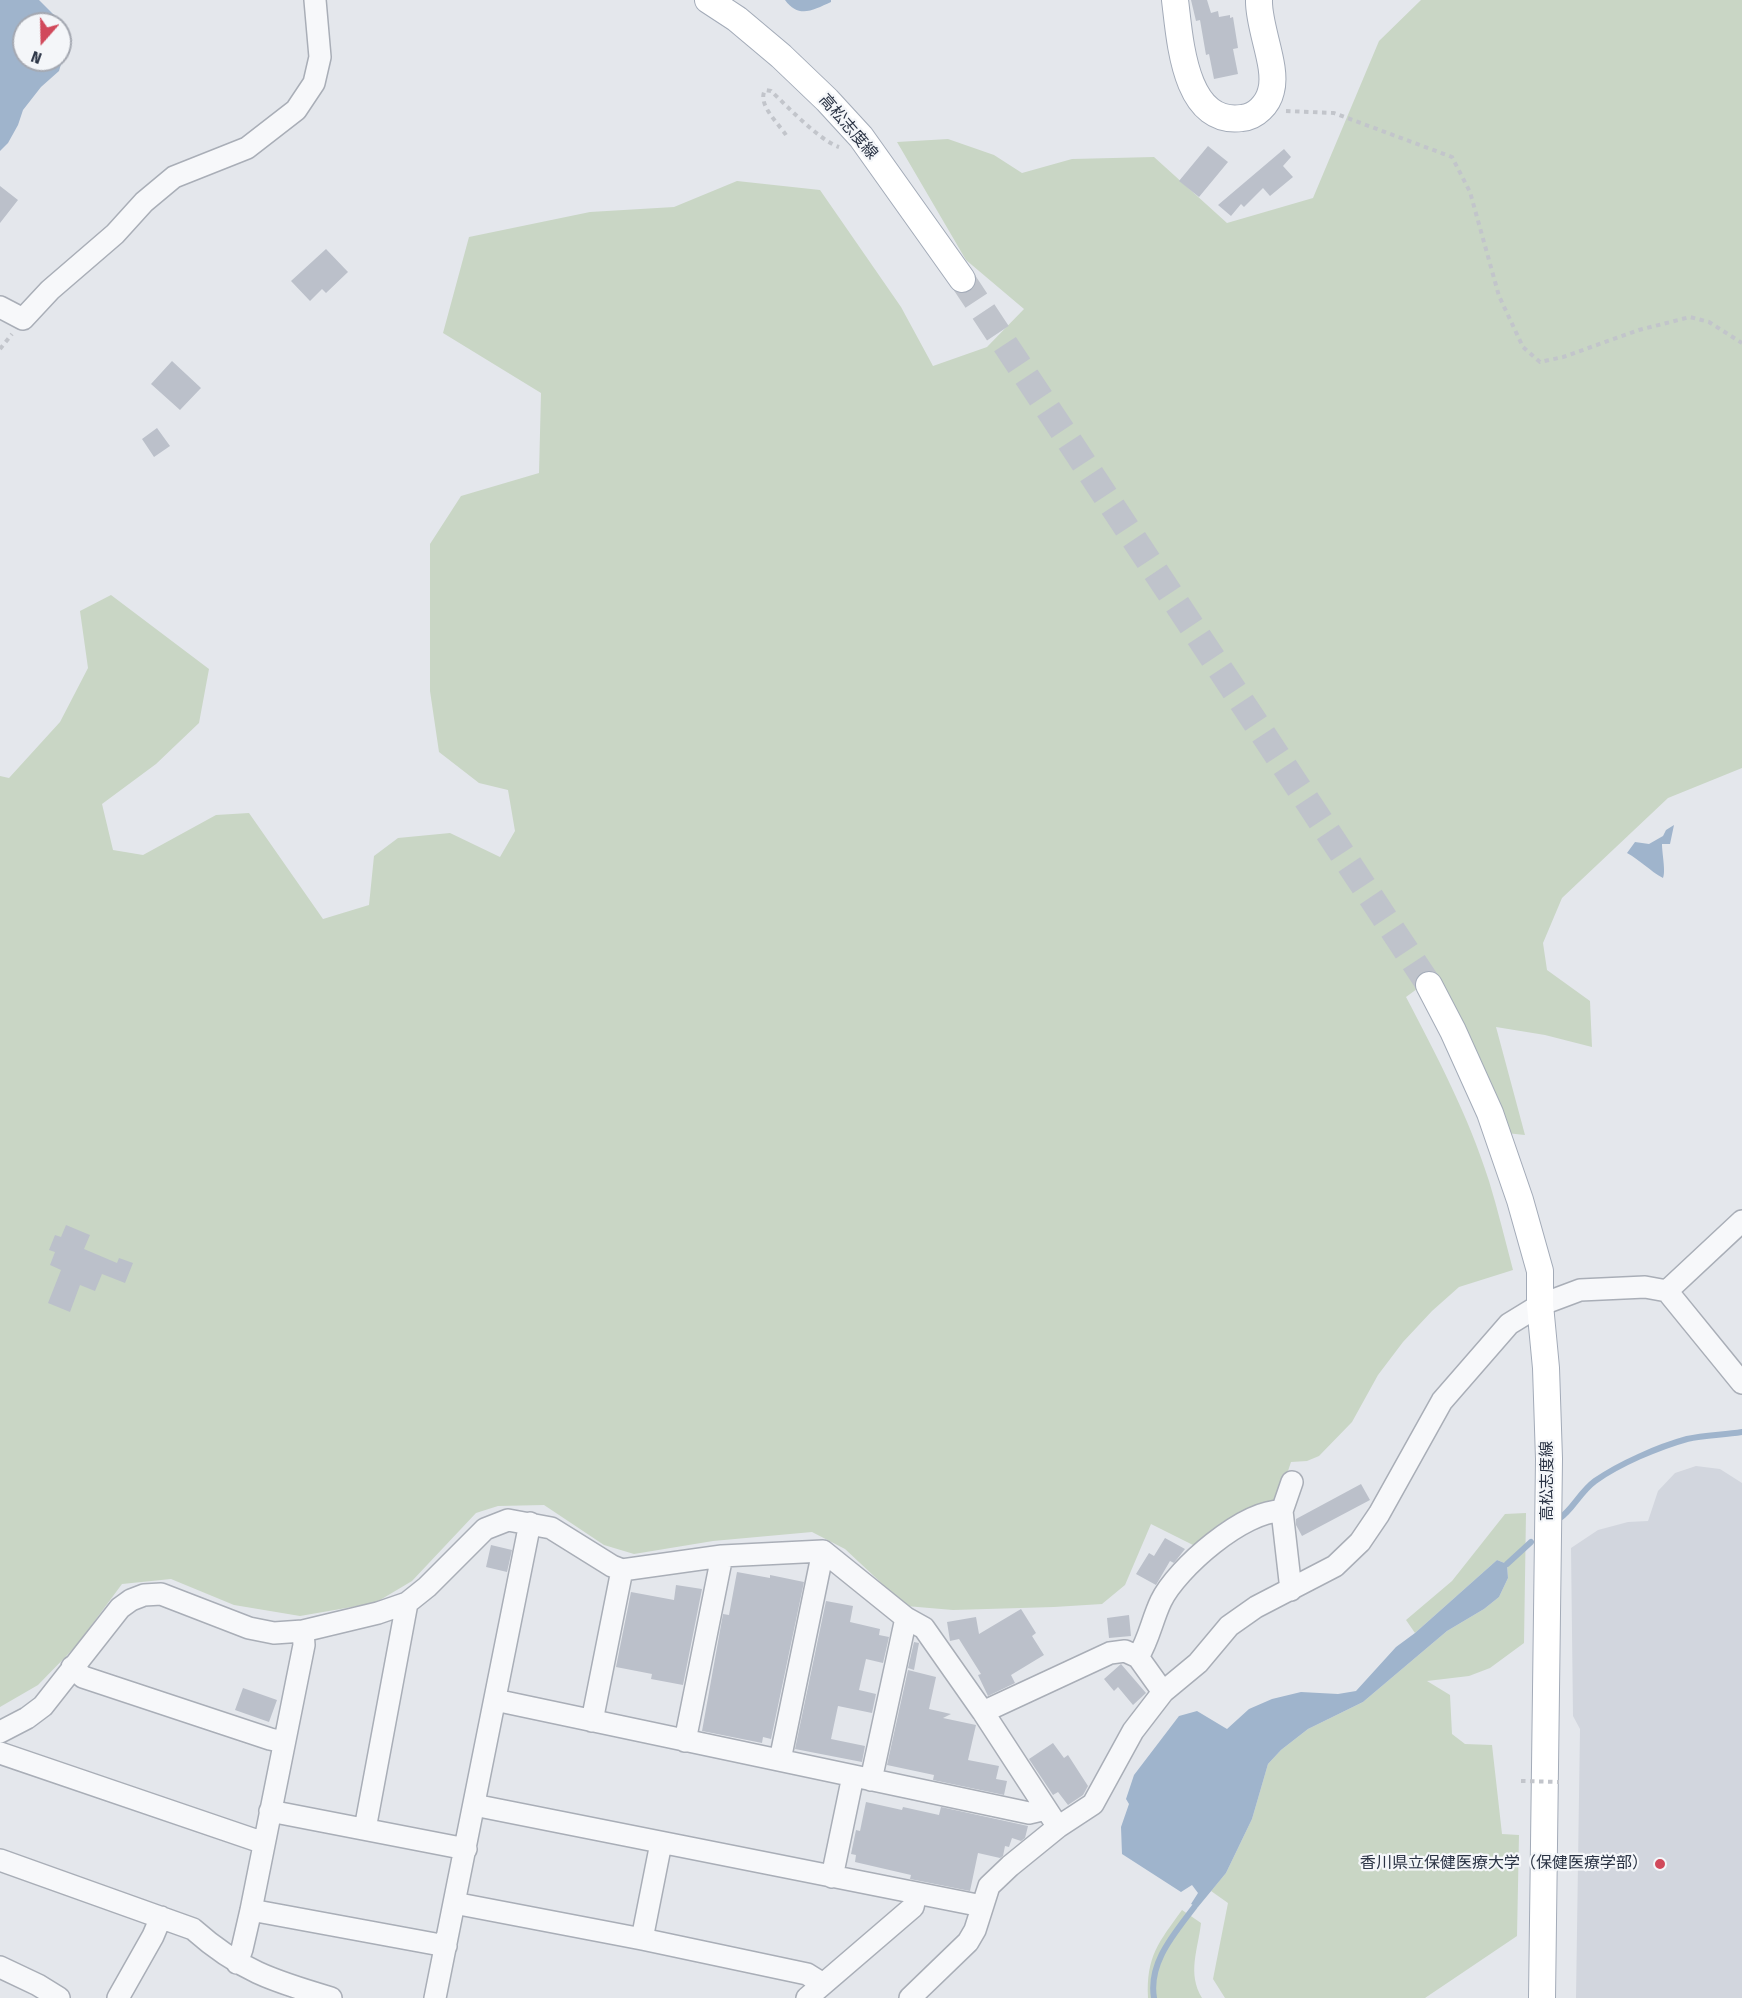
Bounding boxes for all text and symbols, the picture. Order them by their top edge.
north arrow [12,12,72,72]
text: N [29,47,44,68]
street label: 高松志度線 [815,91,881,163]
street label: 高松志度線 [1538,1441,1558,1521]
place label: 香川県立保健医療大学（保健医療学部） [1360,1854,1648,1874]
marker: 香川県立保健医療大学（保健医療学部） [1653,1857,1667,1871]

